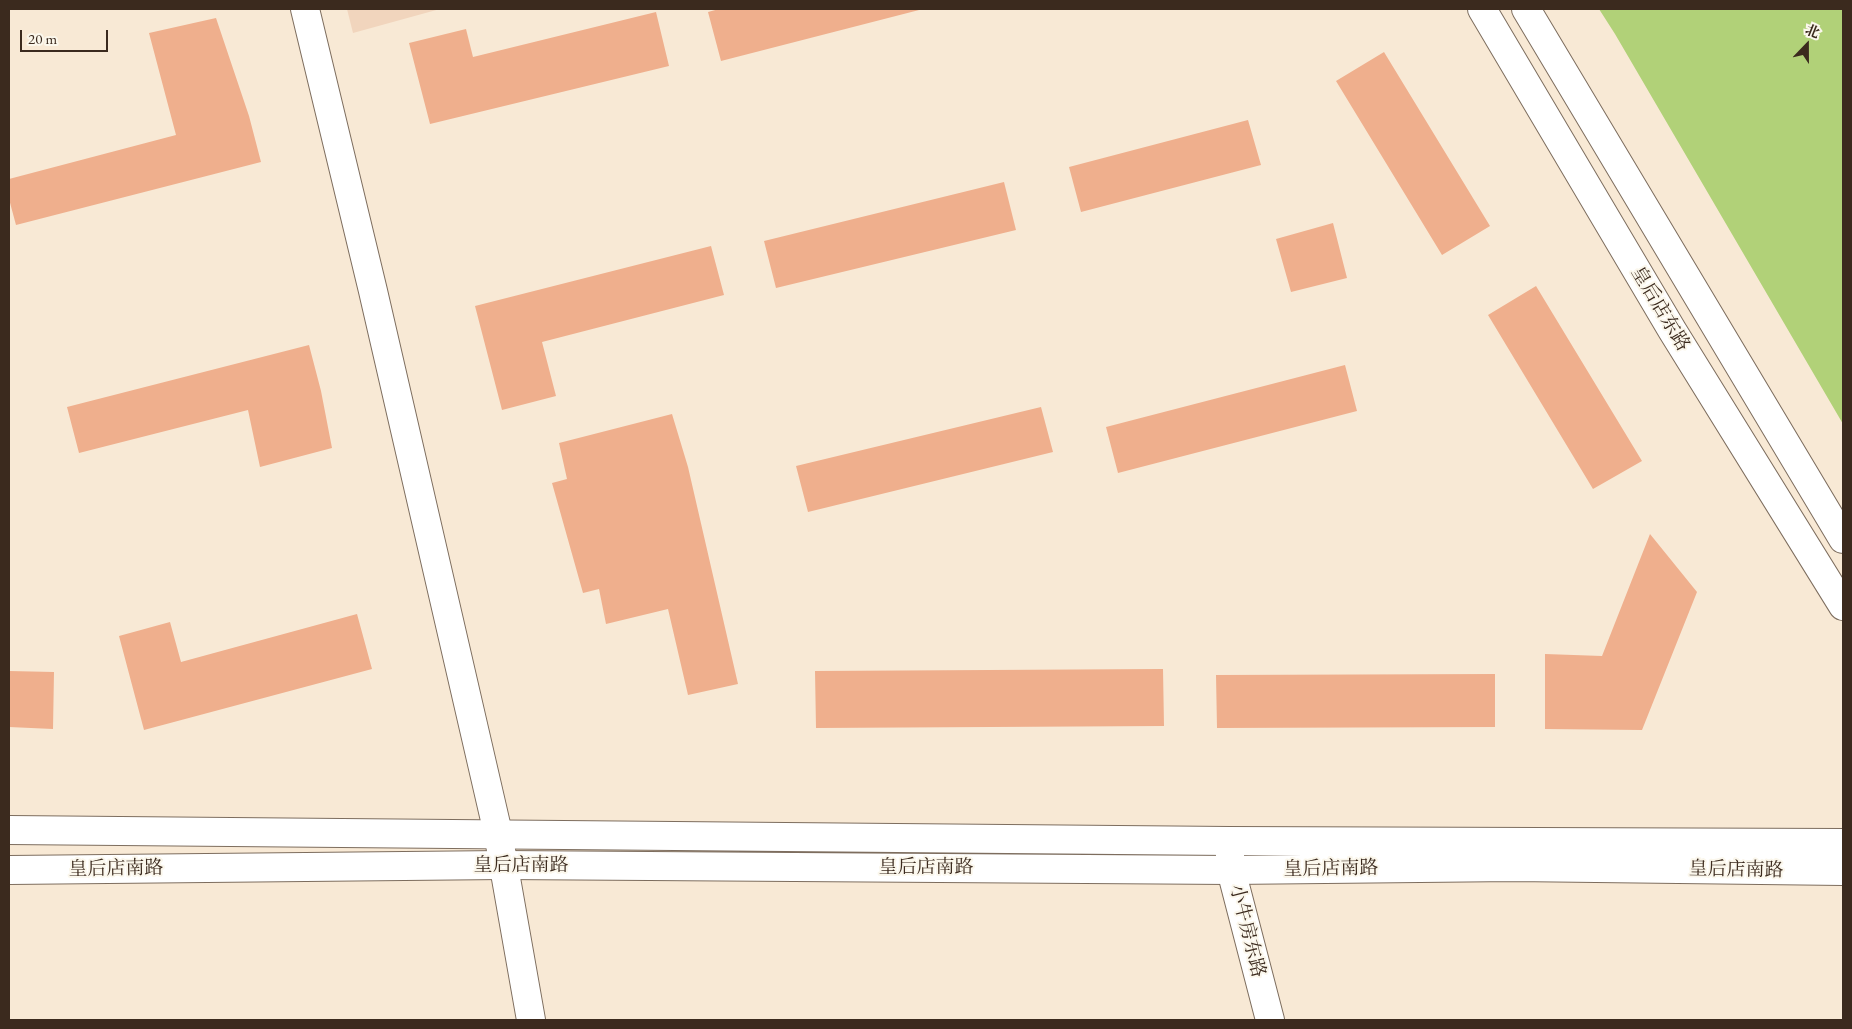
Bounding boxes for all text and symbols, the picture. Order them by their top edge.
scale bar [22,20,110,52]
north arrow [1782,20,1832,70]
text: 北 [1803,20,1822,42]
text: 20 m [28,29,57,48]
street label: 皇后店东路 [1626,262,1694,356]
street label: 皇后店南路 [474,855,568,877]
street label: 皇后店南路 [68,857,164,881]
street label: 皇后店南路 [879,857,973,879]
street label: 皇后店南路 [1283,857,1379,881]
street label: 皇后店南路 [1688,858,1784,882]
street label: 小牛房东路 [1224,882,1270,980]

